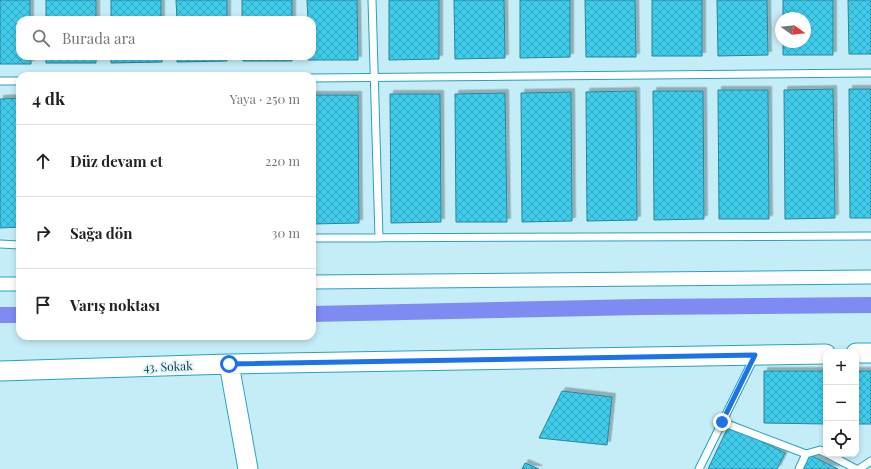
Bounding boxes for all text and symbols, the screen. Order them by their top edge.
north arrow [775,12,811,48]
search box [16,16,316,60]
icon: search [30,27,52,49]
text: Burada ara [62,28,136,48]
text: 4 dk [32,87,65,109]
text: Yaya · 250 m [230,90,300,107]
icon: ahead [32,150,54,172]
text: Düz devam et [70,151,163,171]
text: 220 m [265,152,300,169]
icon: right [32,222,54,244]
text: Sağa dön [70,223,133,243]
text: 30 m [272,224,300,241]
icon: arrive [32,294,54,316]
text: Varış noktası [70,295,160,315]
map controls [823,349,859,457]
button: + [823,349,859,385]
route start [220,355,238,373]
street label: 43. Sokak [143,357,193,375]
button: − [823,385,859,421]
route end [713,413,731,431]
button: locate [823,421,859,457]

